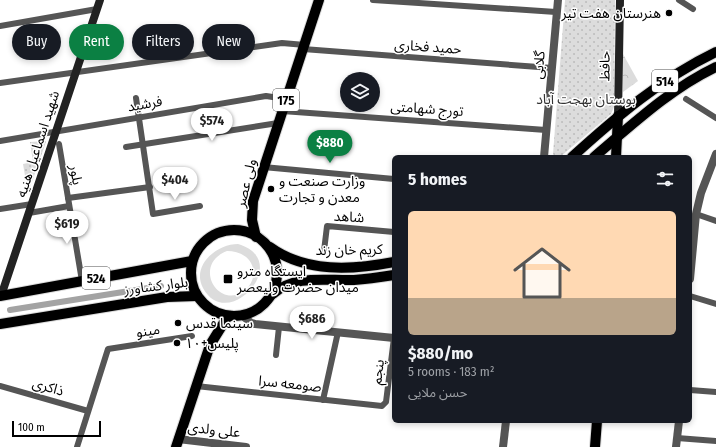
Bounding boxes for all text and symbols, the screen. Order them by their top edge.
place label: هنرستان هفت تیر [560,5,661,22]
marker: هنرستان هفت تیر [664,8,674,18]
chip: Buy [12,24,61,60]
chip: Rent [69,24,124,60]
chip: Filters [132,24,194,60]
chip: New [202,24,255,60]
street label: حمید فخاری [394,36,462,58]
street label: گلابی [529,50,549,80]
street label: حافظ [596,51,614,81]
road number: 514 [652,70,678,92]
map controls [340,72,380,112]
button: layers [340,72,380,112]
street label: شهید اسماعیل هنیه [13,89,63,199]
road number: 175 [273,89,299,111]
park label: بوستان بهجت آباد [536,91,636,108]
street label: فرشید [126,93,164,115]
street label: تورج شهامتی [390,98,464,122]
pin: $574 [188,108,236,142]
text: $574 [200,113,224,128]
pin: $880 [306,130,354,164]
text: $880 [316,135,344,150]
street label: ولی عصر [232,157,260,210]
street label: پلور [65,163,86,187]
pin: $404 [151,167,199,201]
icon: filters [654,168,676,190]
text: 5 homes [408,169,467,190]
text: $404 [162,172,188,187]
place label: وزارت صنعت و معدن و تجارت [279,173,365,206]
marker: وزارت صنعت و معدن و تجارت [266,184,276,194]
street label: شاهد [333,208,365,226]
pin: $619 [43,211,91,245]
text: $619 [55,216,79,231]
icon: home [506,237,578,309]
street label: کریم خان زند [315,241,383,261]
place label: ایستگاه مترو میدان حضرت ولیعصر [236,263,359,296]
road number: 524 [82,267,110,289]
marker: ایستگاه مترو میدان حضرت ولیعصر [222,273,234,285]
street label: بلوار کشاورز [122,274,189,298]
pin: $686 [288,306,336,340]
text: $686 [299,311,325,326]
place label: سینما قدس [186,315,253,332]
marker: سینما قدس [173,318,183,328]
street label: مینو [135,321,161,341]
place label: پلیس+۱۰ [185,335,239,353]
marker: پلیس+۱۰ [172,338,182,348]
text: $880/mo [408,343,473,364]
street label: پنجم [368,358,390,386]
text: 5 rooms · 183 m² [408,364,494,379]
street label: صومعه سرا [258,372,323,396]
street label: ذاکری [30,374,66,400]
text: حسن ملایی [408,385,467,400]
scale bar [12,419,101,438]
street label: علی ولدی [187,419,241,441]
text: 100 m [18,421,45,434]

